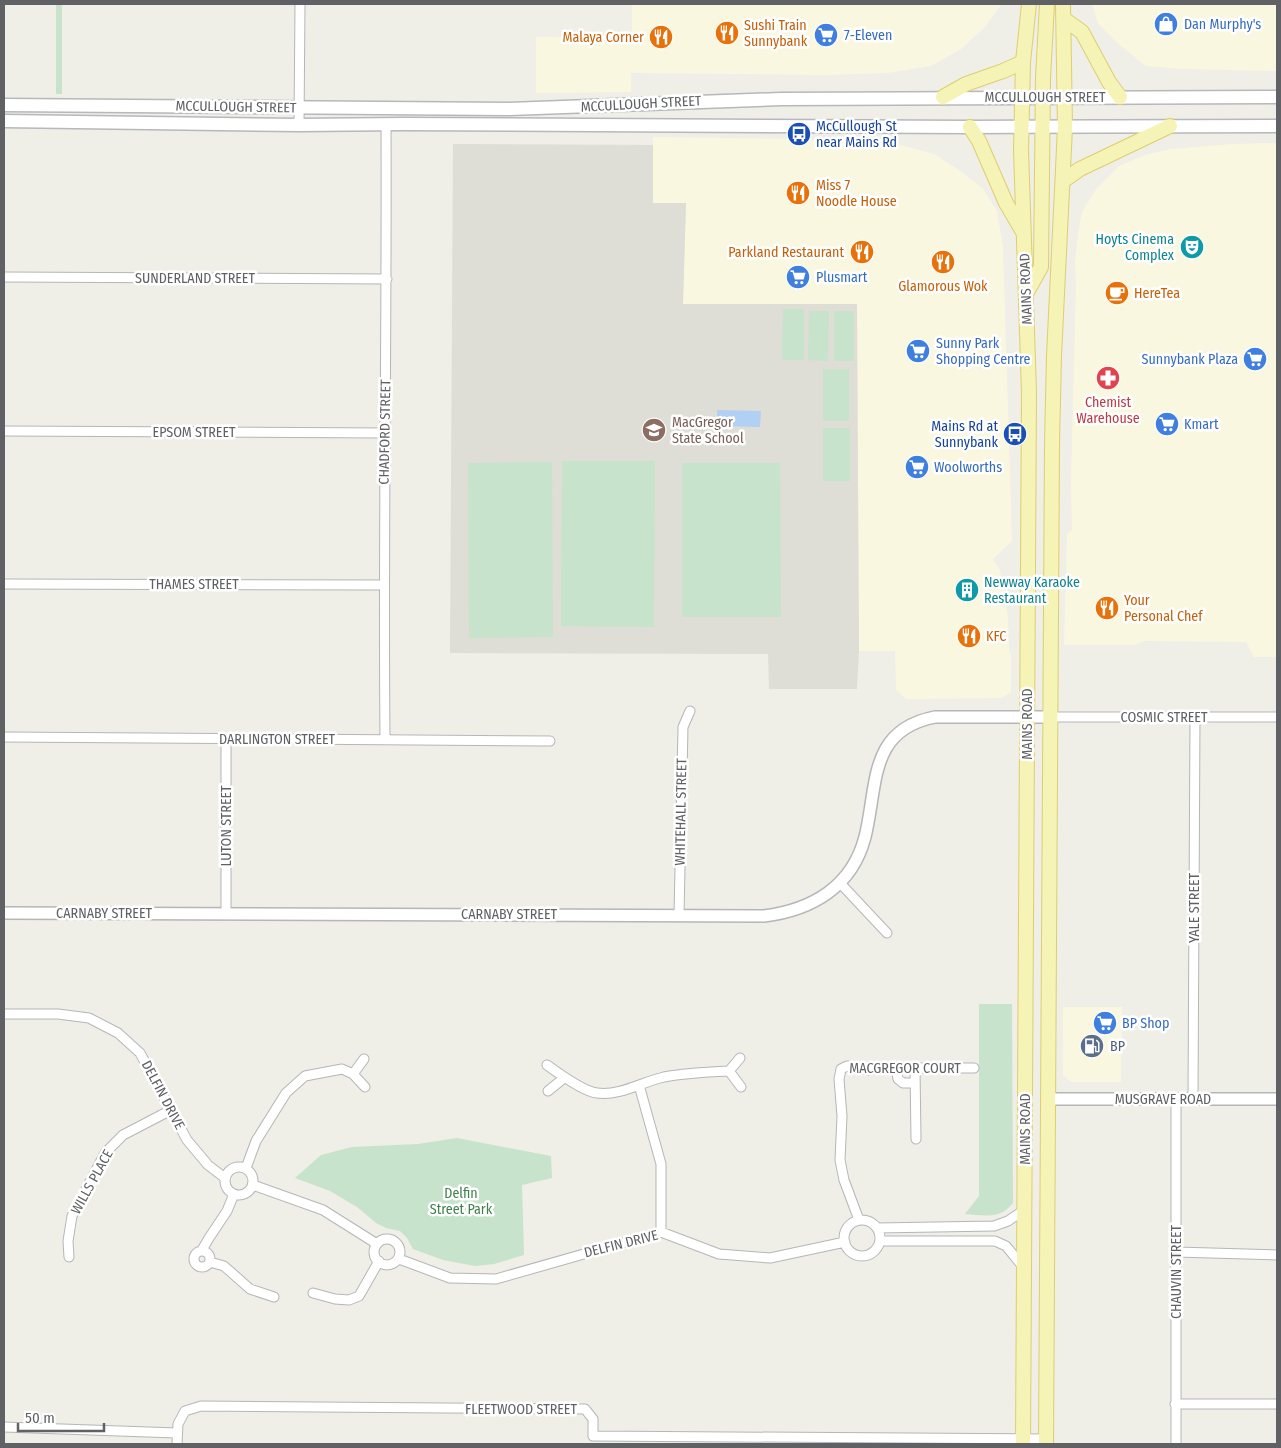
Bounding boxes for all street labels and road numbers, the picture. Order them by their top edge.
street label: MCCULLOUGH STREET [985,89,1106,106]
street label: MCCULLOUGH STREET [580,92,702,116]
street label: MCCULLOUGH STREET [175,97,297,117]
street label: MAINS ROAD [1016,253,1036,325]
street label: SUNDERLAND STREET [135,270,255,287]
street label: CHADFORD STREET [376,379,394,485]
street label: EPSOM STREET [153,424,236,441]
street label: THAMES STREET [149,576,239,593]
street label: MAINS ROAD [1019,688,1036,760]
street label: COSMIC STREET [1121,709,1208,726]
street label: DARLINGTON STREET [219,731,336,748]
street label: WHITEHALL STREET [672,758,690,866]
street label: LUTON STREET [218,785,235,867]
street label: YALE STREET [1186,872,1203,943]
street label: CARNABY STREET [56,905,152,922]
street label: CARNABY STREET [461,906,557,923]
street label: DELFIN DRIVE [138,1058,188,1133]
street label: MACGREGOR COURT [849,1060,961,1077]
street label: MUSGRAVE ROAD [1115,1091,1211,1108]
street label: MAINS ROAD [1017,1093,1034,1165]
street label: WILLS PLACE [67,1146,117,1217]
street label: CHAUVIN STREET [1168,1224,1185,1319]
street label: DELFIN DRIVE [582,1227,660,1261]
street label: FLEETWOOD STREET [465,1401,577,1418]

